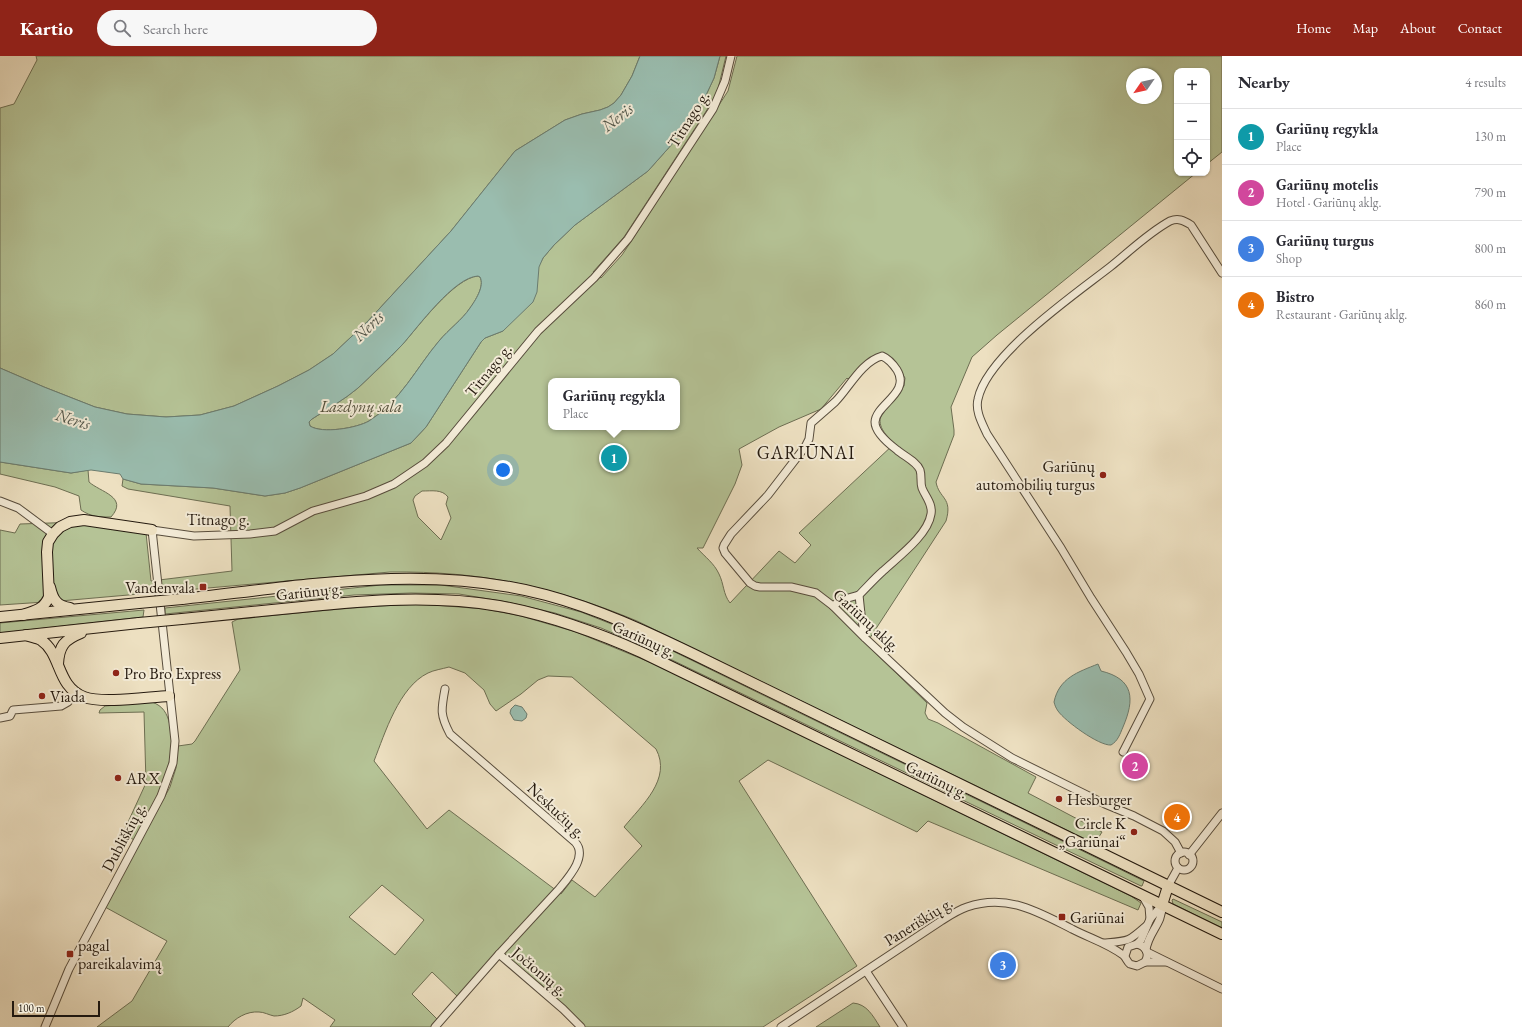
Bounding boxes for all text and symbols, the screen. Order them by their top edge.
search box [97,10,377,46]
text: Kartio [20,16,73,41]
icon: search [111,17,133,39]
text: Search here [143,19,208,38]
text: Home [1296,19,1331,37]
text: Map [1353,19,1378,37]
text: About [1400,19,1436,37]
text: Contact [1458,19,1502,37]
north arrow [1126,68,1162,104]
map controls [1174,68,1210,176]
button: + [1174,68,1210,104]
text: Nearby [1238,71,1290,93]
text: 4 results [1465,74,1506,91]
street label: Titnago g. [663,87,714,152]
water label: Neris [596,97,638,137]
button: − [1174,104,1210,140]
text: Gariūnų regykla [1276,119,1378,138]
text: 1 [1248,128,1254,145]
text: 130 m [1475,128,1506,145]
text: Place [1276,138,1302,155]
button: locate [1174,140,1210,176]
text: Gariūnų motelis [1276,175,1378,194]
text: 2 [1248,184,1254,201]
text: 790 m [1475,184,1506,201]
text: Hotel · Gariūnų aklg. [1276,194,1381,211]
text: Gariūnų turgus [1276,231,1374,250]
text: 3 [1248,240,1254,257]
text: 800 m [1475,240,1506,257]
text: Shop [1276,250,1302,267]
text: Bistro [1276,287,1314,306]
text: 4 [1248,296,1254,313]
text: 860 m [1475,296,1506,313]
water label: Neris [347,306,388,347]
text: Restaurant · Gariūnų aklg. [1276,306,1407,323]
street label: Titnago g. [460,339,516,401]
popup [548,378,680,430]
text: Gariūnų regykla [563,386,665,405]
park label: Lazdynų sala [319,396,402,417]
water label: Neris [52,403,93,435]
text: Place [563,405,588,422]
district label: GARIŪNAI [757,441,855,464]
pin: 1 [601,443,627,473]
place label: Gariūnų automobilių turgus [976,456,1096,495]
your location [493,460,513,480]
marker: Gariūnų automobilių turgus [1098,470,1108,480]
street label: Titnago g. [186,509,250,530]
place label: Vandenvala [125,577,196,598]
street label: Gariūnų g. [275,578,343,605]
marker: Vandenvala [198,582,208,592]
street label: Gariūnų aklg. [829,584,905,657]
street label: Gariūnų g. [609,615,678,662]
place label: Pro Bro Express [124,663,221,684]
marker: Pro Bro Express [111,668,121,678]
place label: Viada [50,686,86,707]
marker: Viada [37,691,47,701]
pin: 2 [1122,751,1148,781]
street label: Gariūnų g. [902,755,971,803]
place label: ARX [125,768,160,789]
marker: ARX [113,773,123,783]
street label: Neskučių g. [523,778,590,843]
place label: Hesburger [1067,789,1133,810]
marker: Hesburger [1054,794,1064,804]
street label: Dubliškių g. [97,799,150,875]
pin: 4 [1164,802,1190,832]
place label: Circle K „Gariūnai“ [1059,813,1127,852]
marker: Circle K „Gariūnai“ [1129,827,1139,837]
street label: Paneriškių g. [880,892,957,951]
place label: Gariūnai [1070,907,1125,928]
marker: Gariūnai [1057,912,1067,922]
place label: pagal pareikalavimą [78,935,162,974]
street label: Jočionių g. [506,941,572,1001]
marker: pagal pareikalavimą [65,949,75,959]
pin: 3 [990,950,1016,980]
scale bar [12,999,100,1018]
text: 100 m [18,1001,45,1015]

